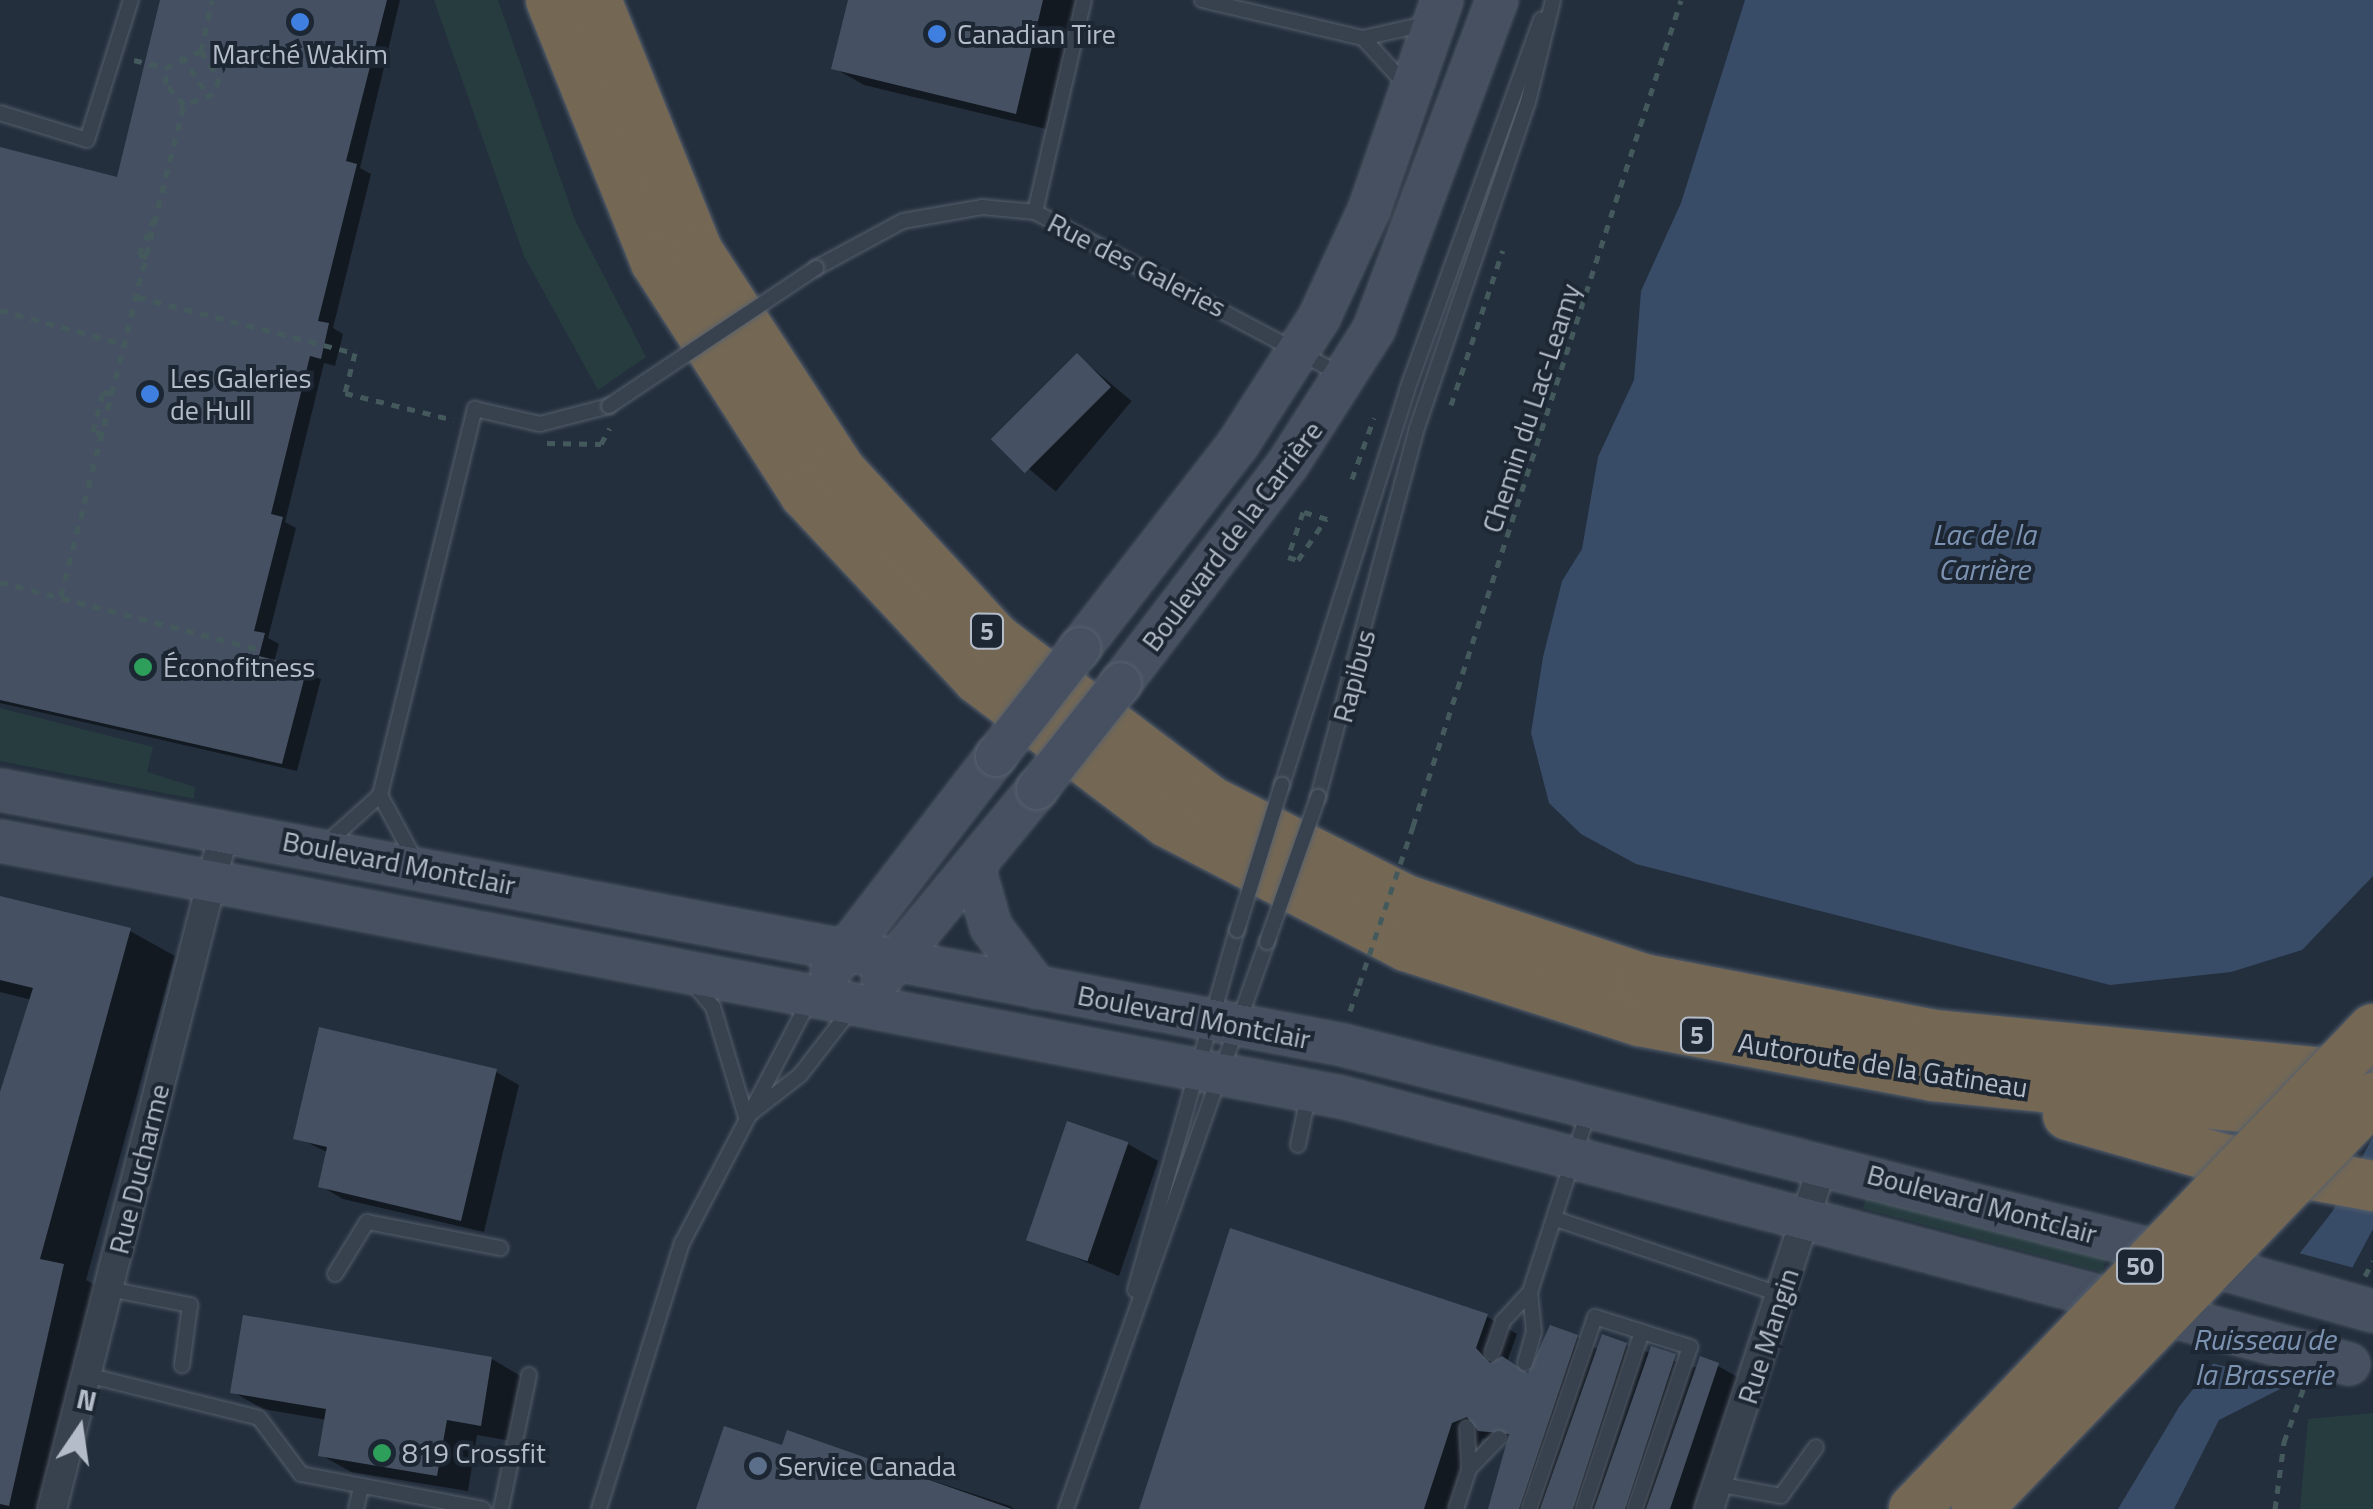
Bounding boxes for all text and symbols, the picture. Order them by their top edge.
marker: Marché Wakim [289,11,311,33]
place label: Canadian Tire [957,17,1116,51]
marker: Canadian Tire [926,23,948,45]
place label: Marché Wakim [212,37,388,71]
street label: Rue des Galeries [1042,206,1232,324]
street label: Chemin du Lac-Leamy [1475,279,1587,537]
place label: Les Galeries de Hull [170,361,311,427]
marker: Les Galeries de Hull [139,383,161,405]
street label: Boulevard de la Carrière [1135,414,1329,658]
water label: Lac de la Carrière [1932,516,2036,586]
road number: 5 [970,611,1004,651]
street label: Rapibus [1326,626,1382,726]
place label: Éconofitness [163,650,315,684]
marker: Éconofitness [132,656,154,678]
street label: Boulevard Montclair [280,824,518,902]
street label: Boulevard Montclair [1075,978,1313,1056]
road number: 5 [1680,1015,1714,1055]
street label: Autoroute de la Gatineau [1736,1026,2030,1104]
street label: Rue Ducharme [102,1081,176,1257]
street label: Boulevard Montclair [1864,1157,2100,1251]
road number: 50 [2115,1246,2165,1286]
street label: Rue Mangin [1730,1264,1806,1408]
water label: Ruisseau de la Brasserie [2192,1321,2336,1392]
text: N [73,1376,101,1422]
north arrow [30,1379,130,1479]
place label: 819 Crossfit [402,1436,546,1470]
marker: 819 Crossfit [371,1442,393,1464]
place label: Service Canada [778,1449,956,1483]
marker: Service Canada [747,1455,769,1477]

